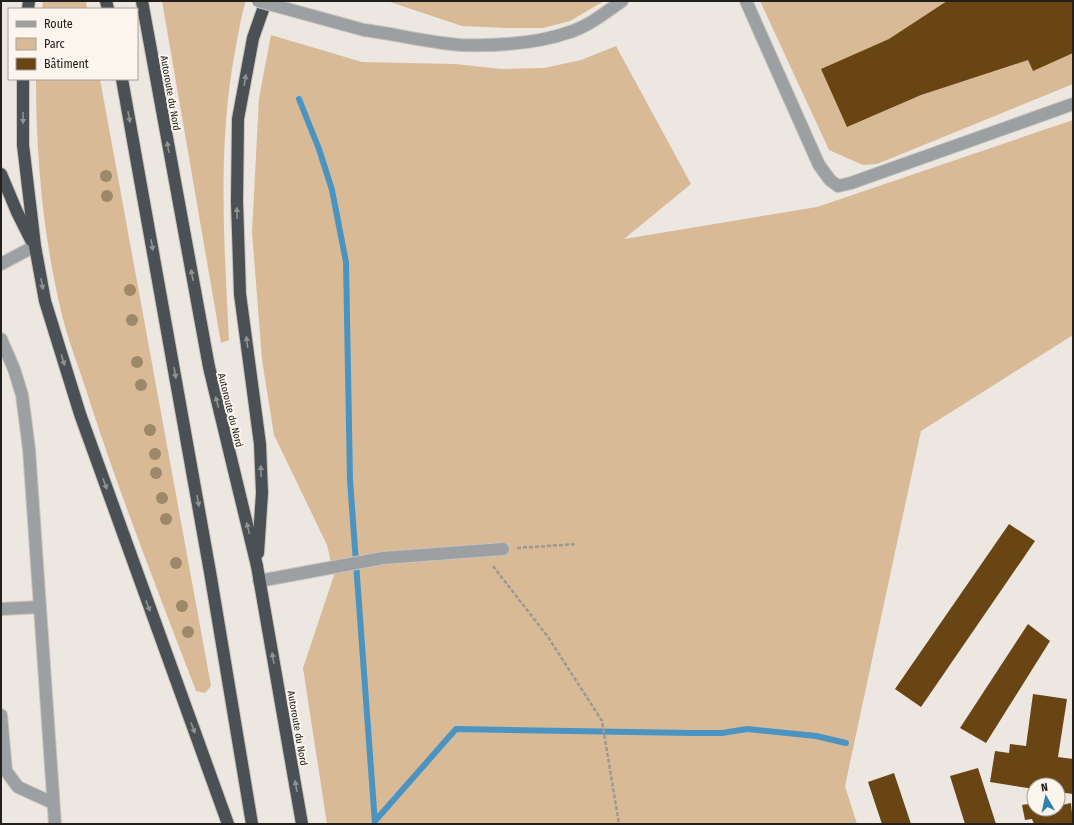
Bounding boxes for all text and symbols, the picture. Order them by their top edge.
legend [8,8,138,80]
text: Route [44,17,73,31]
text: Parc [44,37,65,51]
street label: Autoroute du Nord [158,55,183,132]
text: Bâtiment [44,57,89,71]
one-way arrow [243,74,249,86]
one-way arrow [126,111,132,123]
one-way arrow [20,112,26,125]
one-way arrow [165,141,171,153]
one-way arrow [234,206,240,219]
one-way arrow [149,239,155,251]
one-way arrow [188,269,194,281]
one-way arrow [39,278,45,291]
one-way arrow [244,336,250,348]
one-way arrow [60,355,66,367]
one-way arrow [172,367,178,379]
street label: Autoroute du Nord [215,372,245,448]
one-way arrow [214,396,220,408]
one-way arrow [258,465,264,478]
one-way arrow [102,478,108,490]
one-way arrow [195,495,201,507]
one-way arrow [245,522,251,534]
one-way arrow [146,600,152,612]
one-way arrow [270,651,276,664]
street label: Autoroute du Nord [285,690,310,767]
one-way arrow [190,722,196,734]
north arrow [1026,777,1066,817]
one-way arrow [292,779,298,792]
text: N [1040,781,1049,795]

